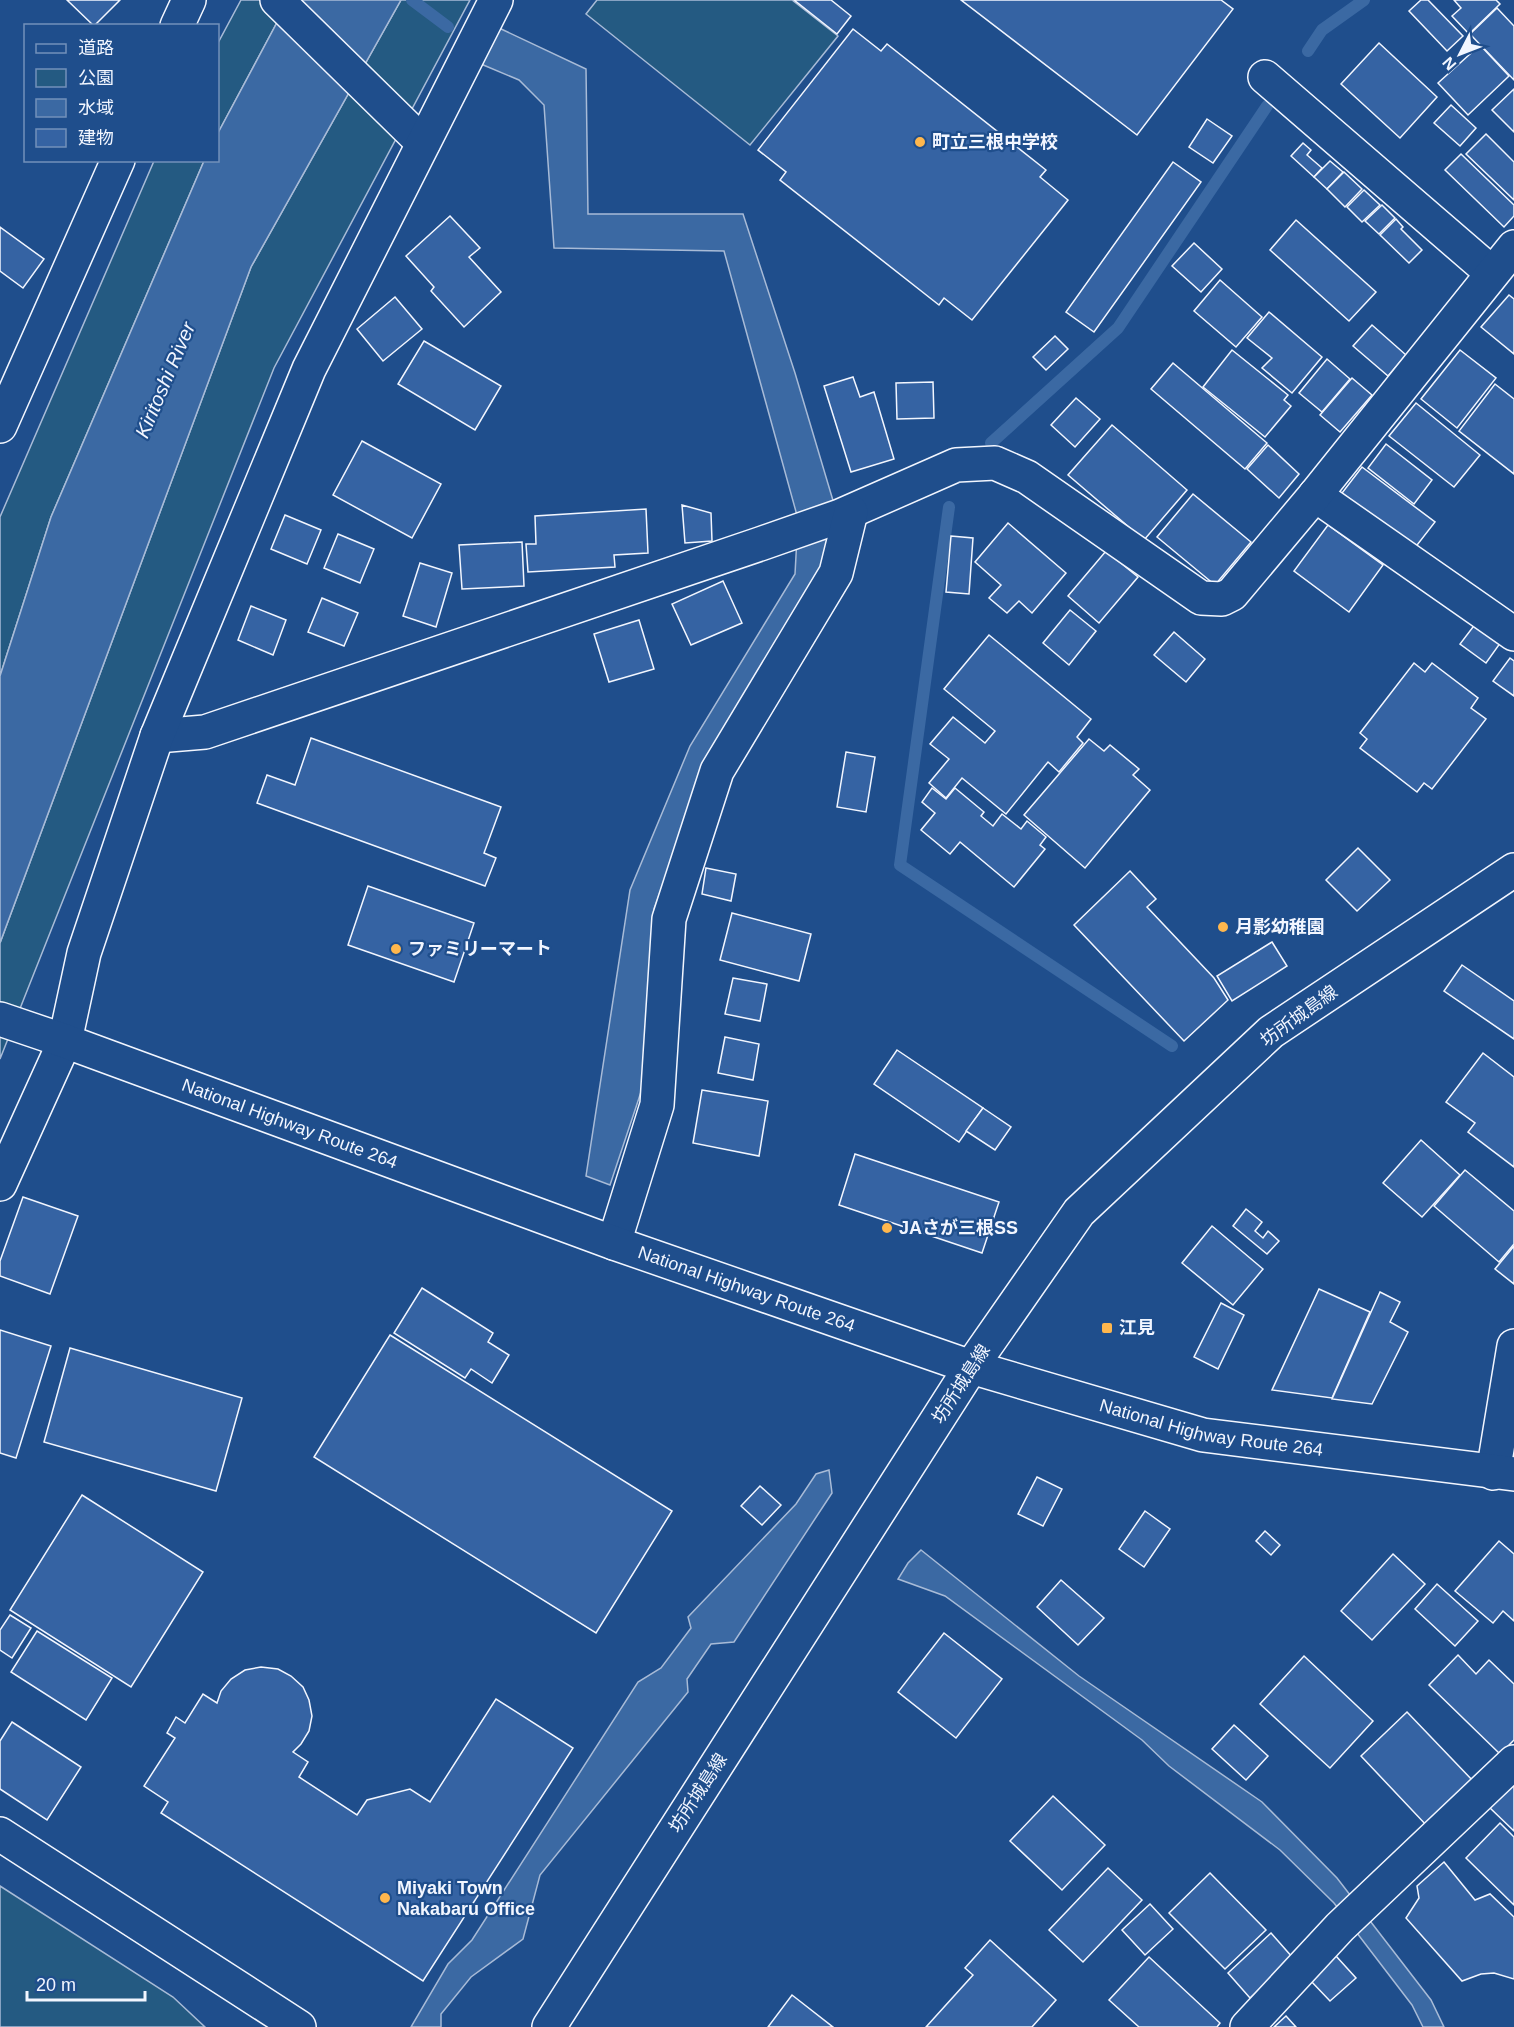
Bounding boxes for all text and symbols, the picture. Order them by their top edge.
legend [24,24,219,162]
north arrow [1430,24,1490,84]
text: 道路 [78,38,114,58]
text: N [1439,54,1459,74]
text: 公園 [78,68,114,88]
text: 水域 [78,98,114,118]
text: 建物 [78,128,114,148]
place label: 町立三根中学校 [932,132,1058,152]
marker: 町立三根中学校 [913,135,927,149]
water label: Kiritoshi River [131,318,200,441]
place label: 月影幼稚園 [1235,917,1325,937]
marker: 月影幼稚園 [1216,920,1230,934]
place label: ファミリーマート [408,939,552,959]
marker: ファミリーマート [389,942,403,956]
street label: 坊所城島線 [1257,981,1341,1051]
street label: National Highway Route 264 [179,1075,400,1172]
place label: JAさが三根SS [899,1218,1018,1238]
marker: JAさが三根SS [880,1221,894,1235]
street label: National Highway Route 264 [636,1242,858,1336]
place label: 江見 [1119,1318,1155,1338]
marker: 江見 [1100,1321,1114,1335]
street label: 坊所城島線 [928,1341,994,1427]
street label: National Highway Route 264 [1097,1395,1324,1460]
street label: 坊所城島線 [665,1750,731,1836]
place label: Miyaki Town Nakabaru Office [397,1878,535,1919]
marker: Miyaki Town Nakabaru Office [378,1891,392,1905]
scale bar [27,1964,146,2002]
text: 20 m [36,1975,76,1995]

